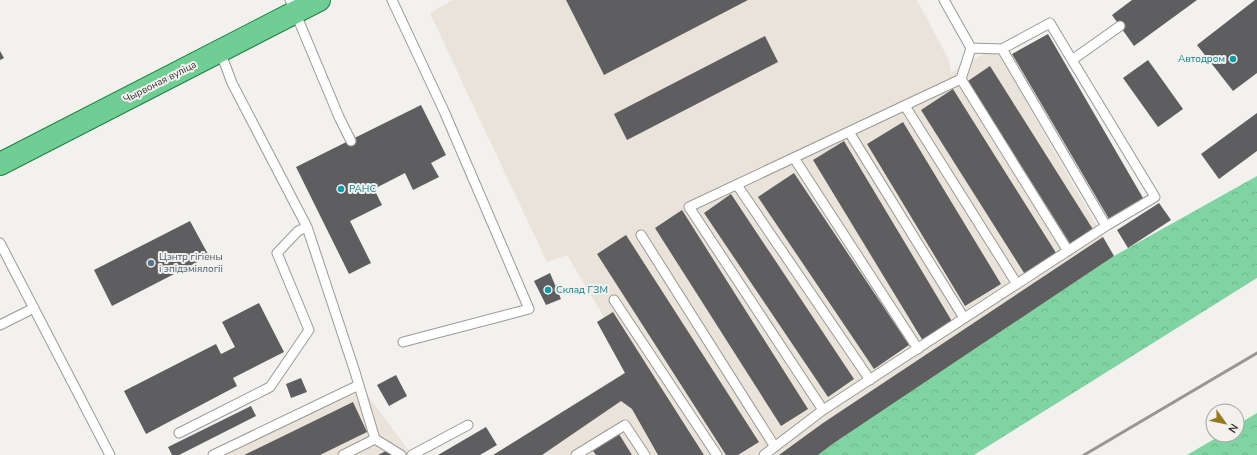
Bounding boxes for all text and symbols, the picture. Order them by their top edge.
place label: Автодром [1178,52,1225,66]
marker: Автодром [1228,54,1238,64]
street label: Чырвоная вуліца [121,58,199,106]
place label: РАНС [349,182,376,196]
marker: РАНС [336,184,346,194]
place label: Цэнтр гігіены і эпідэміялогіі [159,250,223,276]
marker: Цэнтр гігіены і эпідэміялогіі [146,258,156,268]
place label: Склад ГЗМ [556,283,608,297]
marker: Склад ГЗМ [543,285,553,295]
north arrow [1205,403,1245,443]
text: N [1224,421,1241,436]

